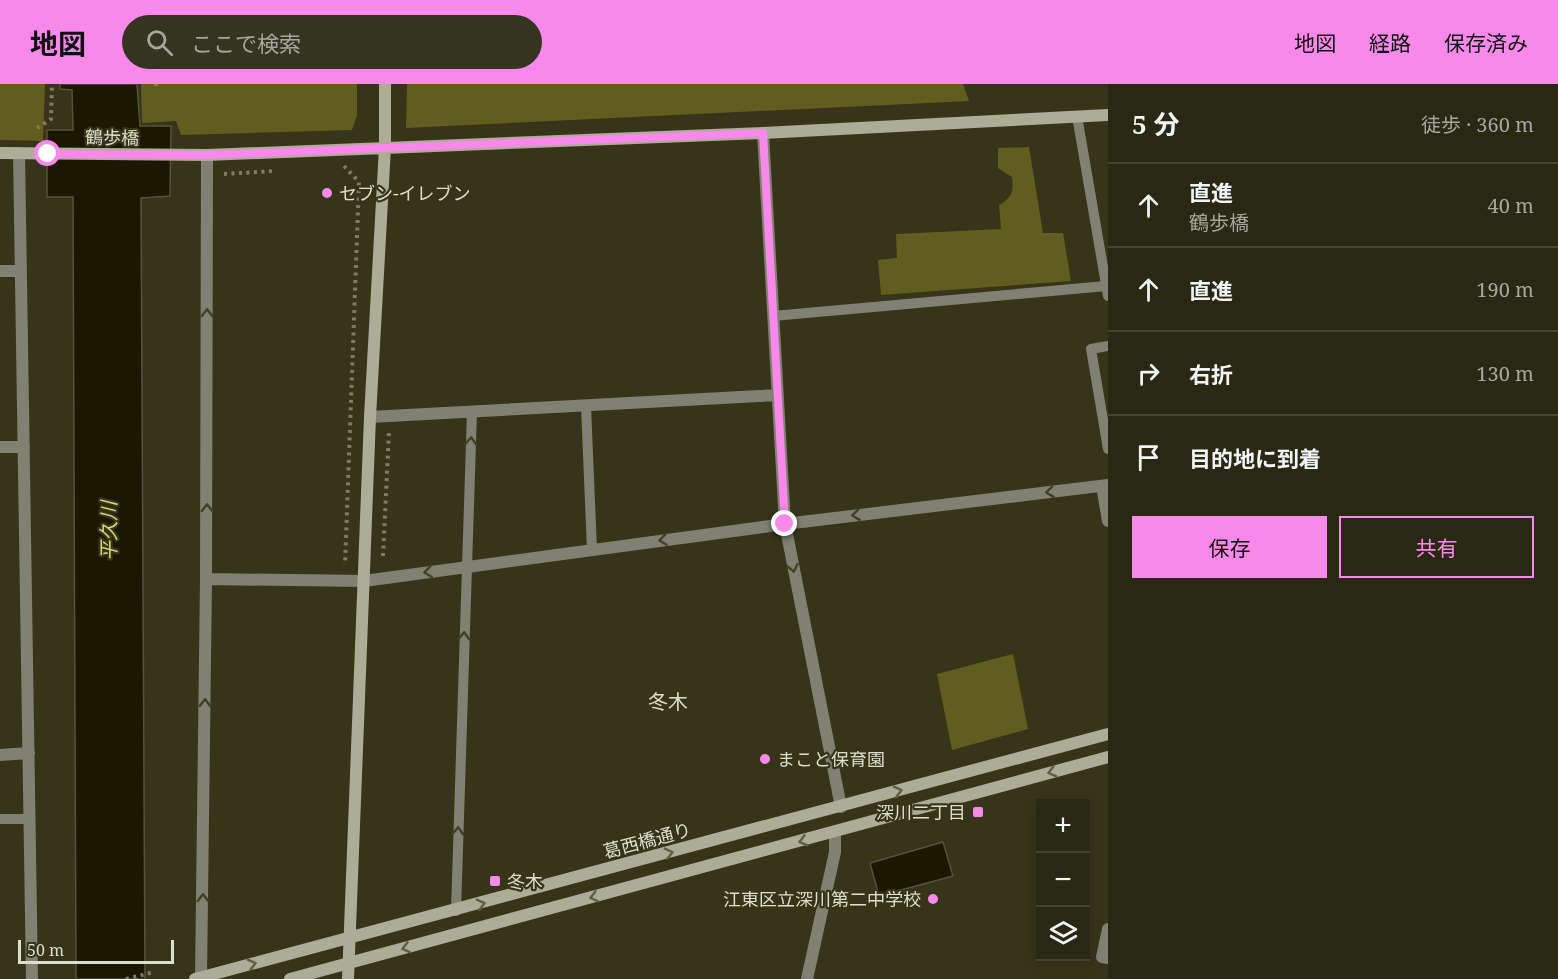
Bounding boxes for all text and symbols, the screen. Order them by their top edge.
search box [122,15,542,69]
text: 地図 [30,24,86,62]
icon: search [143,26,176,59]
text: ここで検索 [191,28,301,58]
text: 地図 [1294,29,1336,57]
text: 経路 [1369,29,1411,57]
text: 保存済み [1444,29,1528,57]
text: 5 分 [1132,106,1179,142]
text: 徒歩 · 360 m [1421,111,1534,138]
street label: 鶴歩橋 [85,125,139,149]
route start [34,140,60,166]
text: 直進 [1189,177,1233,207]
place label: セブン-イレブン [339,181,471,205]
marker: セブン-イレブン [320,186,334,200]
icon: ahead [1132,189,1165,222]
text: 40 m [1488,192,1534,219]
text: 鶴歩橋 [1189,209,1249,236]
icon: ahead [1132,273,1165,306]
text: 直進 [1189,275,1233,305]
text: 190 m [1476,276,1534,303]
one-way arrow [201,308,213,317]
icon: right [1132,357,1165,390]
text: 右折 [1189,359,1233,389]
text: 130 m [1476,360,1534,387]
one-way arrow [465,437,477,446]
icon: arrive [1132,441,1165,474]
text: 目的地に到着 [1189,443,1321,473]
one-way arrow [1045,485,1055,498]
water label: 平久川 [95,499,122,561]
one-way arrow [201,503,213,512]
one-way arrow [852,509,861,521]
route end [771,510,797,536]
button: 保存 [1132,516,1327,578]
button: 共有 [1339,516,1534,578]
one-way arrow [658,534,668,546]
one-way arrow [786,563,799,573]
one-way arrow [423,566,433,578]
one-way arrow [457,632,470,641]
district label: 冬木 [648,688,688,715]
one-way arrow [199,698,211,707]
place label: まこと保育園 [777,747,885,771]
marker: まこと保育園 [758,752,772,766]
one-way arrow [1047,765,1057,778]
one-way arrow [893,786,903,799]
map controls [1036,799,1090,961]
button: + [1036,799,1090,853]
place label: 深川二丁目 [876,800,966,824]
marker: 深川二丁目 [971,805,985,819]
street label: 葛西橋通り [600,817,694,863]
one-way arrow [452,827,464,836]
one-way arrow [798,834,809,846]
one-way arrow [664,848,674,860]
button: − [1036,853,1090,907]
place label: 冬木 [507,869,543,893]
marker: 冬木 [488,874,502,888]
place label: 江東区立深川第二中学校 [723,887,921,911]
one-way arrow [590,890,600,903]
marker: 江東区立深川第二中学校 [926,892,940,906]
one-way arrow [196,893,209,902]
one-way arrow [476,898,486,911]
button: layers [1036,907,1090,961]
scale bar [18,937,174,964]
text: 50 m [27,939,64,961]
one-way arrow [401,941,412,953]
one-way arrow [246,959,257,971]

